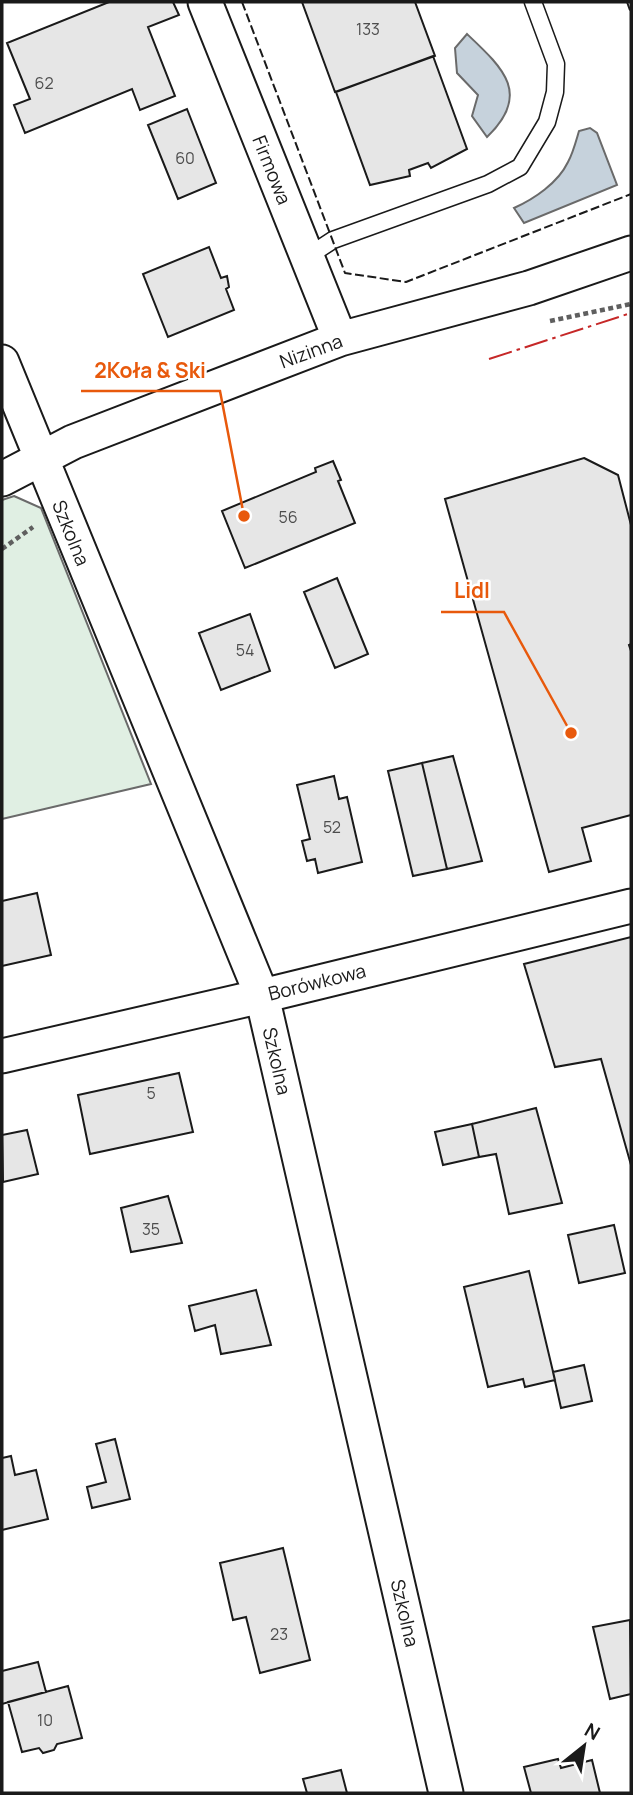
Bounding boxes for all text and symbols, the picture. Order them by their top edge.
house number: 133 [356,18,380,40]
house number: 62 [34,72,54,94]
street label: Firmowa [246,132,298,208]
house number: 60 [175,147,195,169]
street label: Nizinna [276,328,346,374]
callout: 2Koła & Ski [81,349,220,391]
text: 2Koła & Ski [94,356,206,384]
street label: Szkolna [46,496,96,570]
house number: 56 [278,506,298,528]
callout: Lidl [441,570,504,612]
text: Lidl [454,576,490,604]
house number: 54 [236,639,254,661]
house number: 52 [323,816,341,838]
street label: Borówkowa [266,957,368,1007]
street label: Szkolna [257,1025,297,1097]
house number: 5 [146,1082,156,1104]
house number: 35 [142,1218,160,1240]
street label: Szkolna [385,1577,425,1649]
house number: 23 [270,1623,288,1645]
house number: 10 [37,1709,53,1731]
north arrow [549,1711,619,1781]
text: N [580,1717,605,1746]

